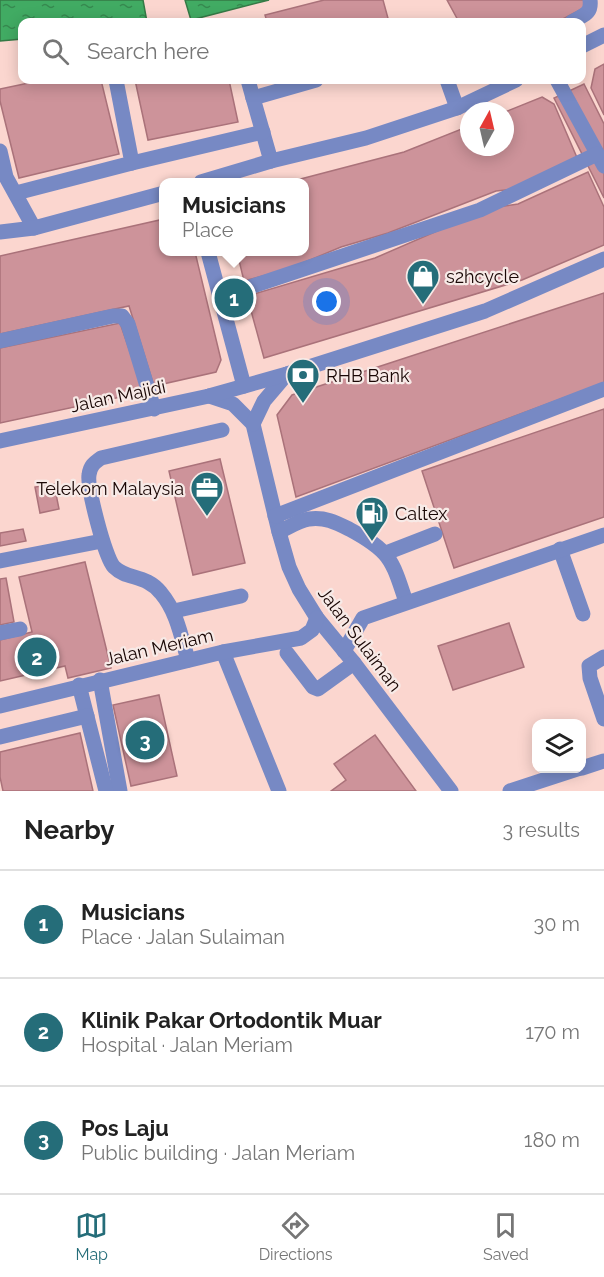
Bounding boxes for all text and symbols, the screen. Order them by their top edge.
search box [18,18,586,84]
icon: search [39,35,72,68]
text: Search here [87,38,209,64]
north arrow [460,102,514,156]
popup [159,178,309,256]
text: Musicians [182,192,286,218]
text: Place [182,218,233,242]
shop icon: s2hcycle [405,258,441,305]
place label: s2hcycle [446,266,519,287]
pin: 1 [214,276,254,320]
your location [312,287,341,316]
bank icon: RHB Bank [285,357,321,404]
place label: RHB Bank [326,365,410,386]
street label: Jalan Majidi [69,376,167,416]
office icon: Telekom Malaysia [189,470,225,517]
place label: Telekom Malaysia [36,478,184,499]
fuel station icon: Caltex [354,495,390,542]
place label: Caltex [395,503,447,524]
street label: Jalan Sulaiman [314,583,406,695]
street label: Jalan Meriam [103,624,215,670]
pin: 2 [18,634,57,680]
pin: 3 [126,718,164,762]
map controls [532,719,586,773]
button: layers [532,719,586,773]
text: Nearby [24,815,114,845]
text: 3 results [502,818,580,842]
text: Musicians [81,899,185,925]
text: 1 [39,912,48,936]
text: 30 m [534,912,580,936]
text: Place · Jalan Sulaiman [81,925,285,949]
text: Klinik Pakar Ortodontik Muar [81,1007,382,1033]
text: 2 [38,1020,49,1044]
text: 170 m [525,1020,580,1044]
text: Hospital · Jalan Meriam [81,1033,293,1057]
text: Pos Laju [81,1115,169,1141]
text: 3 [38,1128,49,1152]
text: 180 m [524,1128,580,1152]
text: Public building · Jalan Meriam [81,1141,355,1165]
tab: Map [75,1209,108,1264]
tab: Directions [259,1209,333,1264]
tab: Saved [483,1209,529,1264]

